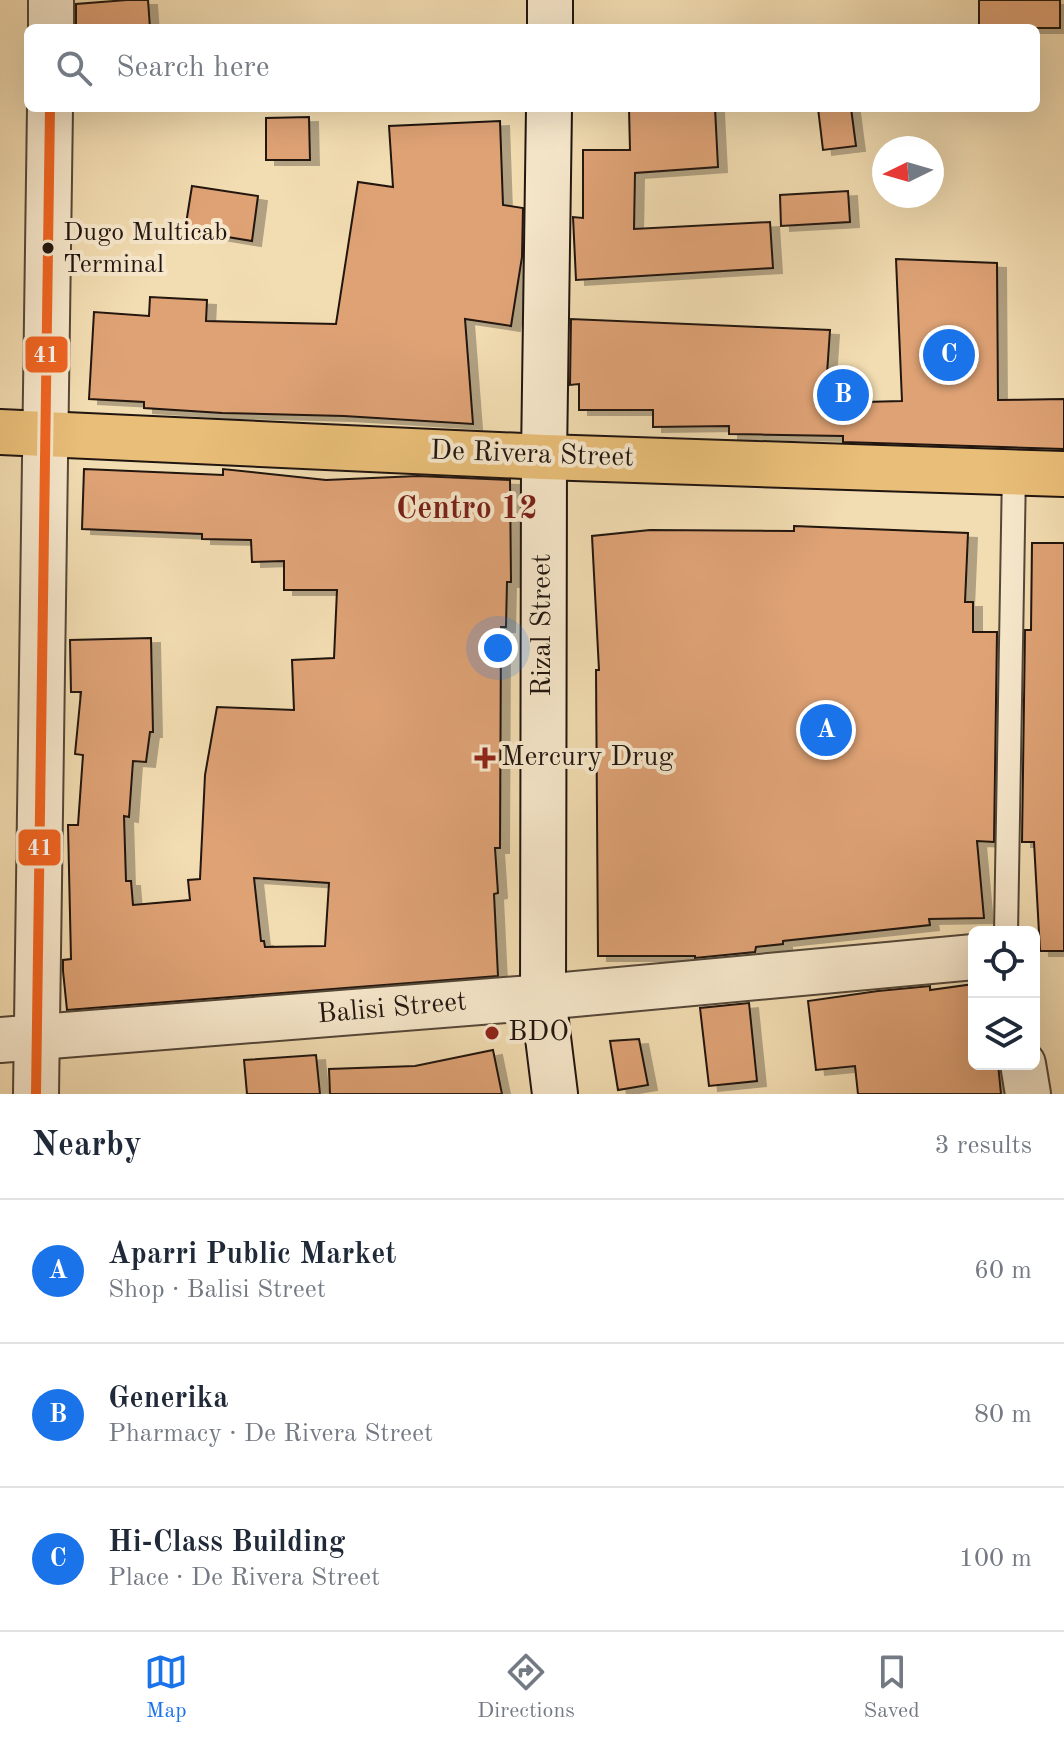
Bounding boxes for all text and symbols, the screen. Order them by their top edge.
search box [24,24,1040,112]
icon: search [52,46,96,90]
text: Search here [116,53,270,83]
north arrow [872,136,944,208]
place label: Dugo Multicab Terminal [63,220,228,278]
marker: Dugo Multicab Terminal [40,240,56,256]
pin: C [923,325,975,385]
line badge: 41 [24,335,69,374]
text: 41 [33,345,59,367]
pin: B [817,365,869,425]
street label: De Rivera Street [430,437,634,473]
district label: Centro 12 [396,494,538,526]
street label: Rizal Street [529,553,557,697]
your location [478,628,518,668]
pin: A [800,700,852,760]
place label: Mercury Drug [501,744,674,772]
marker: Mercury Drug [476,749,494,767]
line badge: 41 [17,828,62,867]
text: 41 [27,838,53,860]
map controls [968,926,1040,1070]
button: locate [968,926,1040,998]
street label: Balisi Street [316,989,468,1029]
button: layers [968,998,1040,1070]
place label: BDO [508,1019,569,1047]
marker: BDO [483,1024,501,1042]
text: Nearby [32,1129,142,1163]
text: 3 results [934,1133,1032,1159]
text: Aparri Public Market [108,1240,396,1270]
text: A [48,1258,68,1284]
text: 60 m [974,1258,1032,1284]
text: Shop · Balisi Street [108,1277,326,1303]
text: Generika [108,1384,229,1414]
text: B [49,1402,67,1428]
text: 80 m [974,1402,1032,1428]
text: Pharmacy · De Rivera Street [108,1421,433,1447]
text: Hi-Class Building [108,1528,345,1558]
text: C [49,1546,67,1572]
text: 100 m [959,1546,1032,1572]
text: Place · De Rivera Street [108,1565,380,1591]
tab: Map [144,1650,188,1725]
tab: Directions [477,1650,575,1725]
tab: Saved [864,1650,920,1725]

